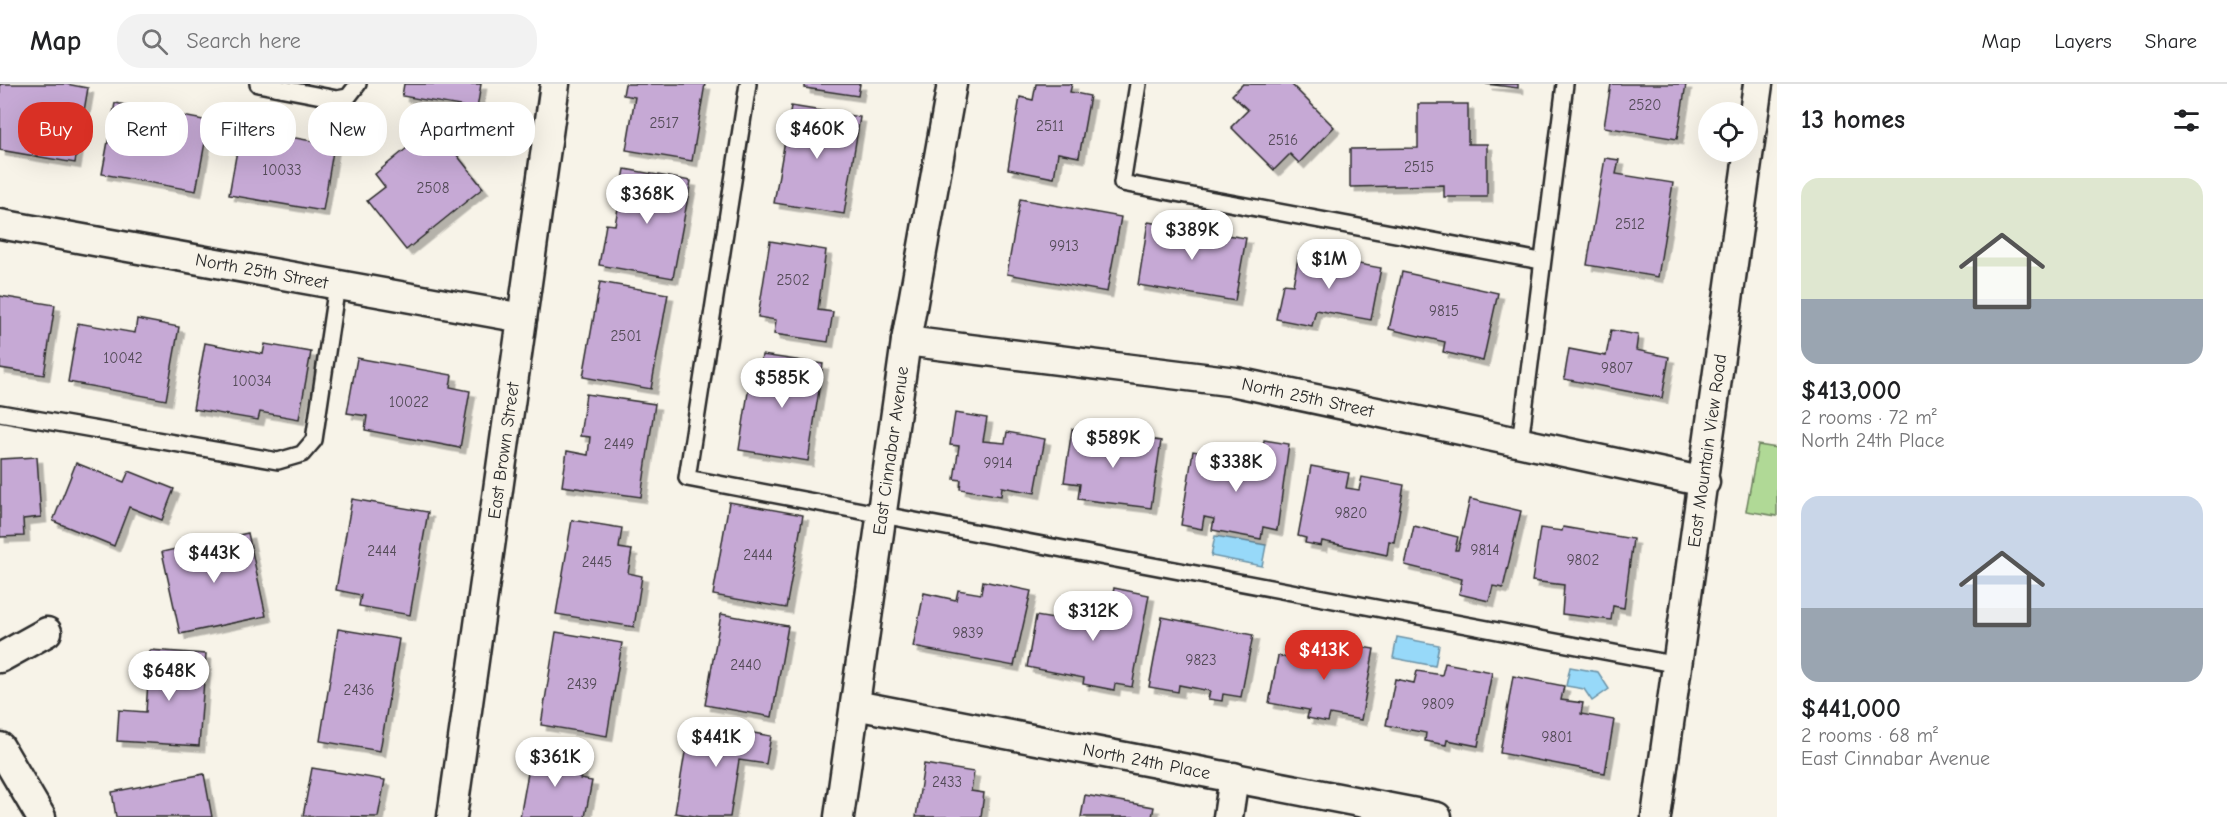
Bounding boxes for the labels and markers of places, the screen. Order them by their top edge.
pin: $460K [775,109,859,160]
pin: $368K [605,174,689,225]
pin: $389K [1150,210,1234,261]
pin: $1M [1300,239,1358,290]
pin: $585K [740,358,824,409]
pin: $589K [1071,418,1155,469]
pin: $338K [1194,442,1278,493]
pin: $443K [172,533,256,584]
pin: $312K [1051,591,1135,642]
pin: $413K [1282,630,1366,681]
pin: $648K [127,651,211,702]
pin: $441K [674,717,758,768]
pin: $361K [513,737,597,788]

